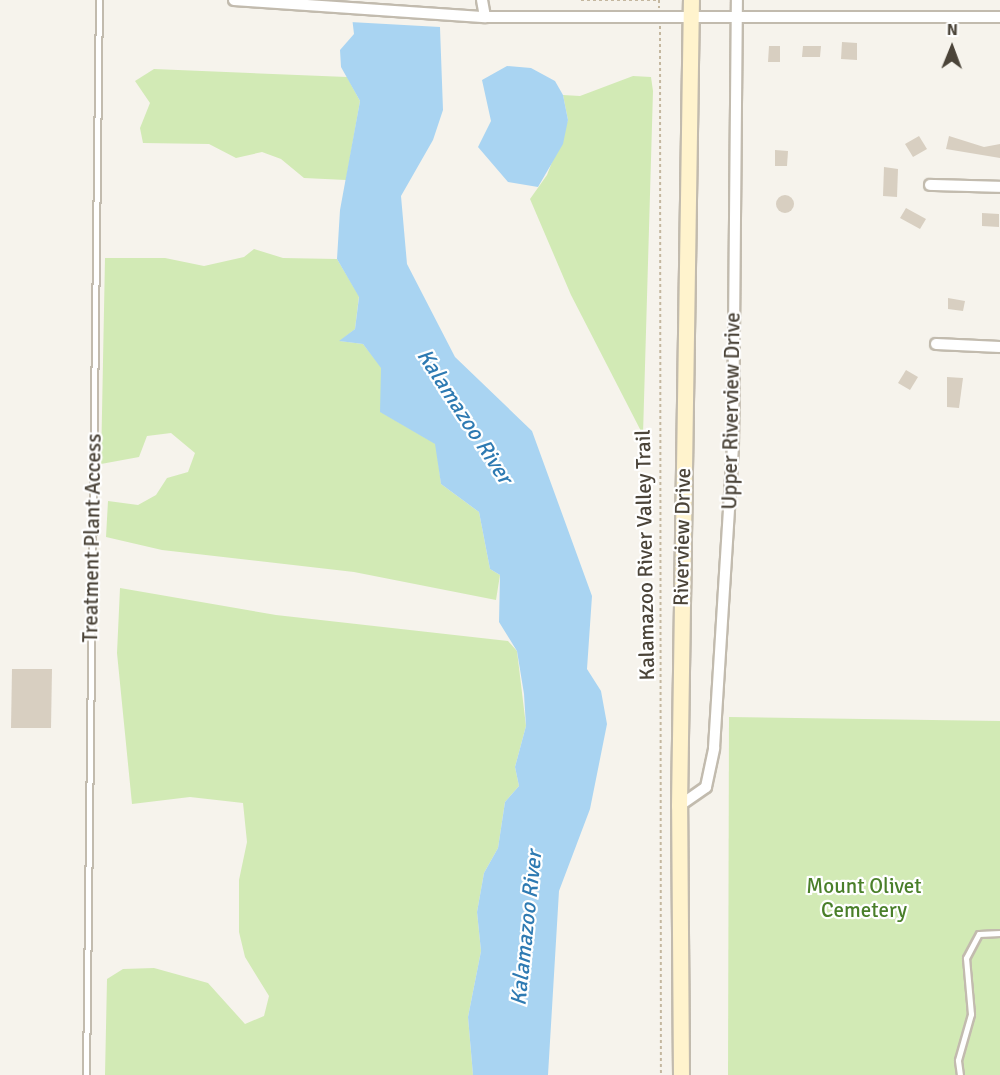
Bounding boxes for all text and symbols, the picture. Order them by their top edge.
north arrow [922,18,982,78]
text: N [947,20,958,40]
street label: Upper Riverview Drive [717,312,745,510]
water label: Kalamazoo River [412,344,518,488]
street label: Kalamazoo River Valley Trail [630,429,660,681]
street label: Treatment Plant Access [78,433,106,643]
street label: Riverview Drive [668,468,696,606]
water label: Kalamazoo River [505,849,547,1007]
park label: Mount Olivet Cemetery [806,873,922,923]

